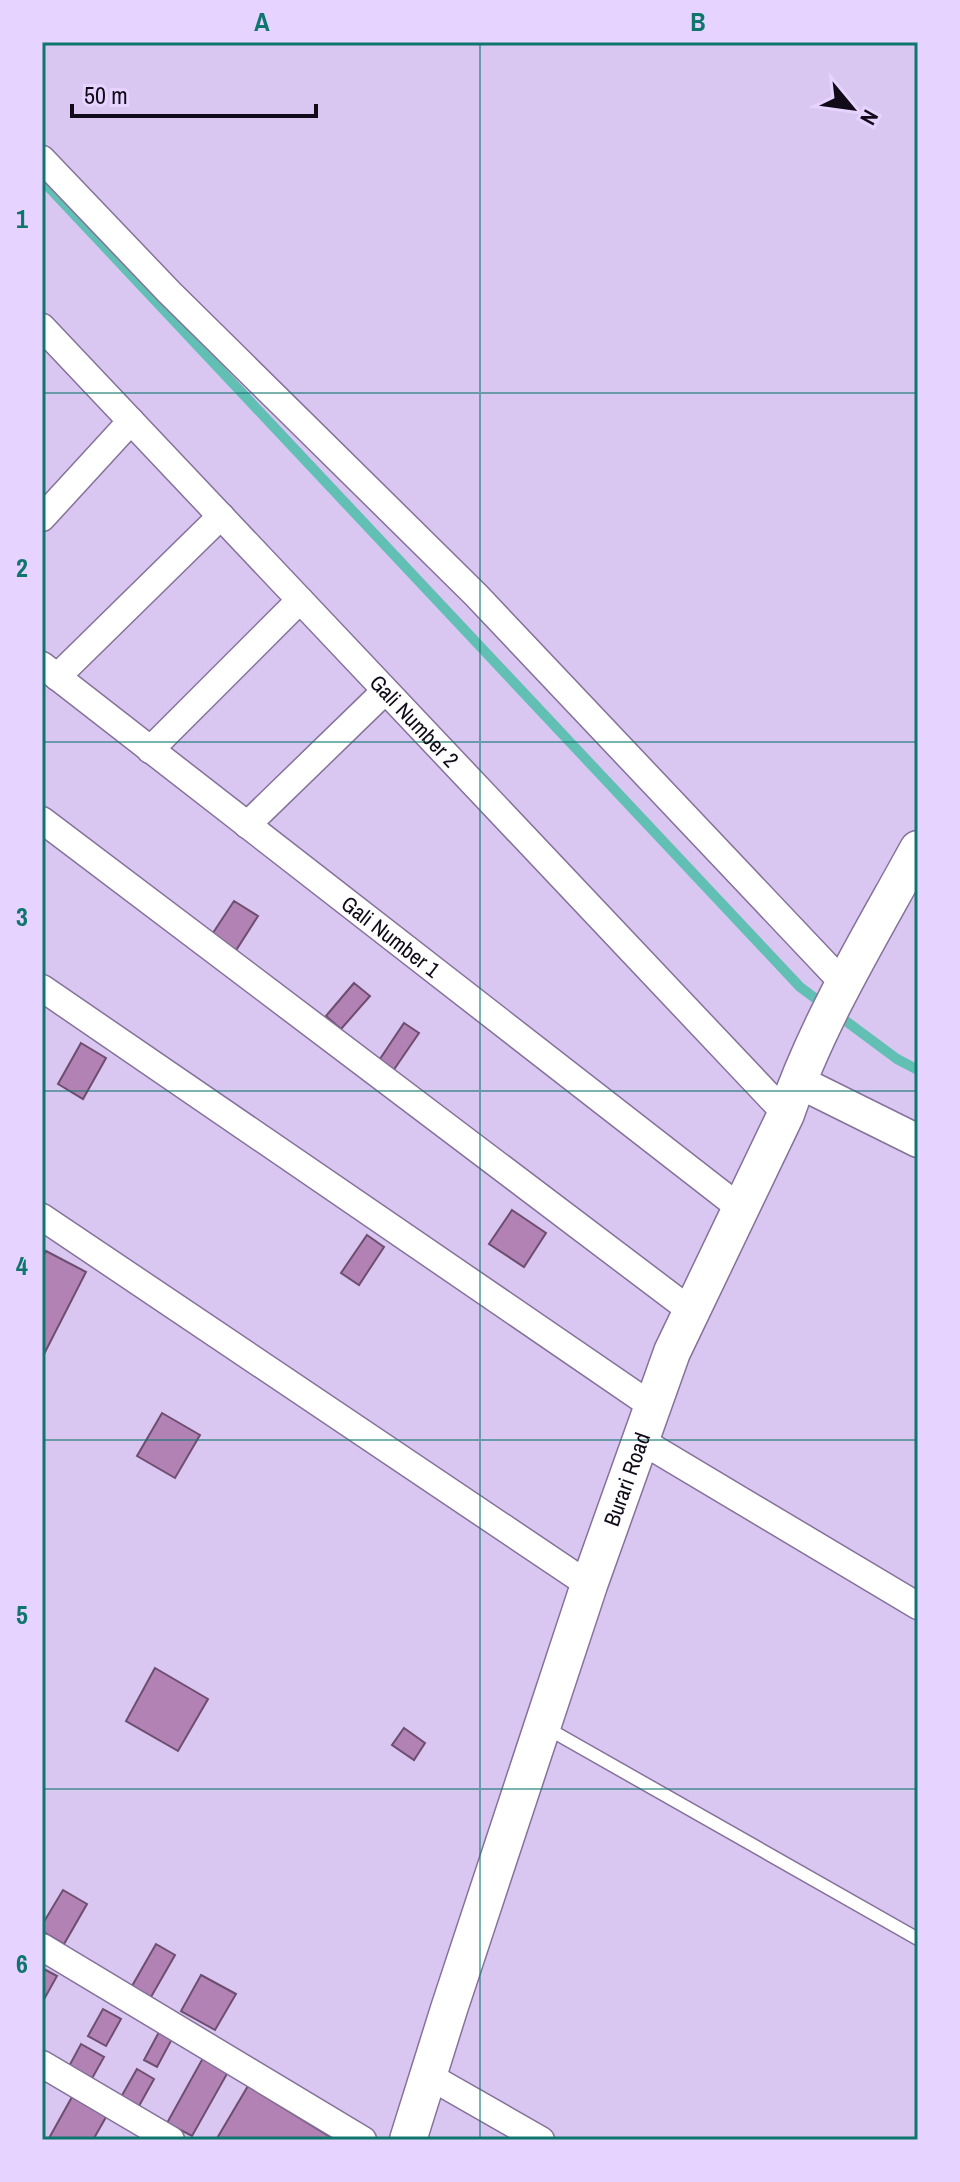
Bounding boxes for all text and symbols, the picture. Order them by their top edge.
text: A [254,4,270,39]
text: B [690,4,706,39]
scale bar [72,68,316,118]
north arrow [812,68,892,148]
text: 50 m [84,79,128,111]
text: N [853,105,886,131]
text: 1 [16,201,28,236]
text: 2 [16,550,28,585]
street label: Gali Number 2 [363,668,466,774]
street label: Gali Number 1 [335,888,446,984]
text: 3 [16,899,28,934]
text: 4 [16,1248,28,1283]
street label: Burari Road [596,1428,657,1530]
text: 5 [16,1597,28,1632]
text: 6 [16,1946,28,1981]

